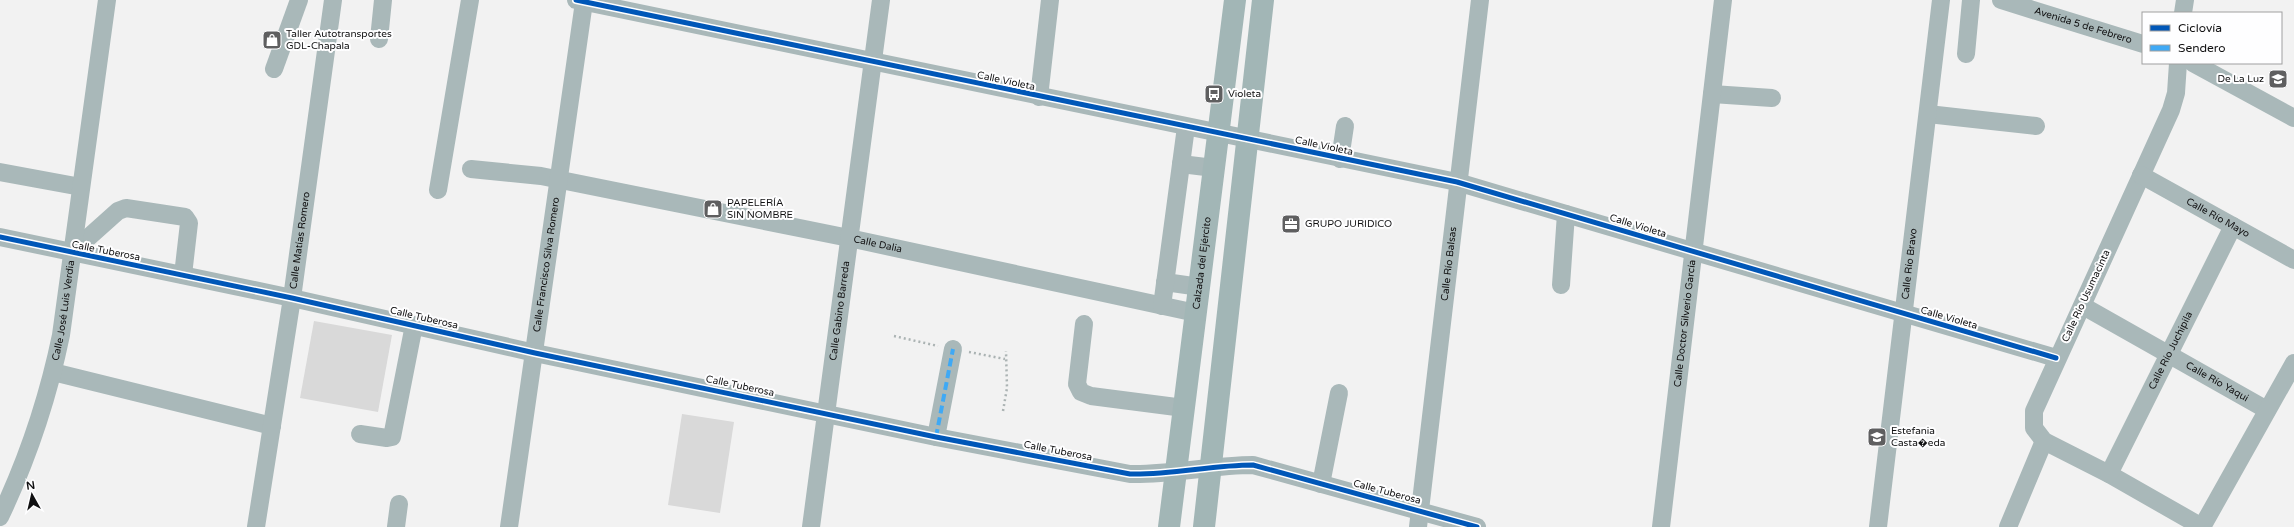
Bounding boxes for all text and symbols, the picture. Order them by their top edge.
street label: Avenida 5 de Febrero [2033,5,2133,46]
legend [2142,12,2282,64]
text: Ciclovía [2178,21,2222,35]
place label: Taller Autotransportes GDL-Chapala [286,28,392,52]
shop icon: Taller Autotransportes GDL-Chapala [261,29,283,51]
text: Sendero [2178,41,2226,55]
school or university icon: De La Luz [2267,68,2289,90]
street label: Calle Violeta [976,69,1036,93]
place label: De La Luz [2218,73,2264,85]
bus stop icon: Violeta [1203,83,1225,105]
place label: Violeta [1228,88,1261,100]
street label: Calle Violeta [1294,134,1354,158]
street label: Calle Matías Romero [287,191,313,290]
street label: Calle Río Mayo [2184,195,2252,240]
street label: Calle Francisco Silva Romero [531,196,562,333]
place label: PAPELERÍA SIN NOMBRE [727,197,793,221]
shop icon: PAPELERÍA SIN NOMBRE [702,198,724,220]
street label: Calle Violeta [1608,212,1668,240]
office icon: GRUPO JURIDICO [1280,213,1302,235]
street label: Calzada del Ejército [1190,216,1214,310]
place label: GRUPO JURIDICO [1305,218,1392,230]
street label: Calle Río Balsas [1439,226,1459,302]
street label: Calle Río Bravo [1899,228,1920,300]
street label: Calle Dalia [852,233,903,255]
street label: Calle Tuberosa [71,238,141,264]
street label: Calle Río Usumacinta [2059,248,2113,344]
street label: Calle José Luis Verdia [49,259,77,362]
street label: Calle Doctor Silverio García [1671,259,1698,388]
street label: Calle Gabino Barreda [827,260,852,361]
street label: Calle Tuberosa [389,304,459,332]
street label: Calle Violeta [1919,304,1979,332]
street label: Calle Río Juchipila [2146,310,2195,392]
street label: Calle Río Yaqui [2184,359,2251,404]
street label: Calle Tuberosa [705,373,775,399]
place label: Estefania Casta�eda [1891,425,1945,449]
school or university icon: Estefania Casta�eda [1866,426,1888,448]
street label: Calle Tuberosa [1023,438,1093,464]
north arrow [12,475,52,515]
street label: Calle Tuberosa [1352,477,1422,507]
text: N [25,479,36,493]

